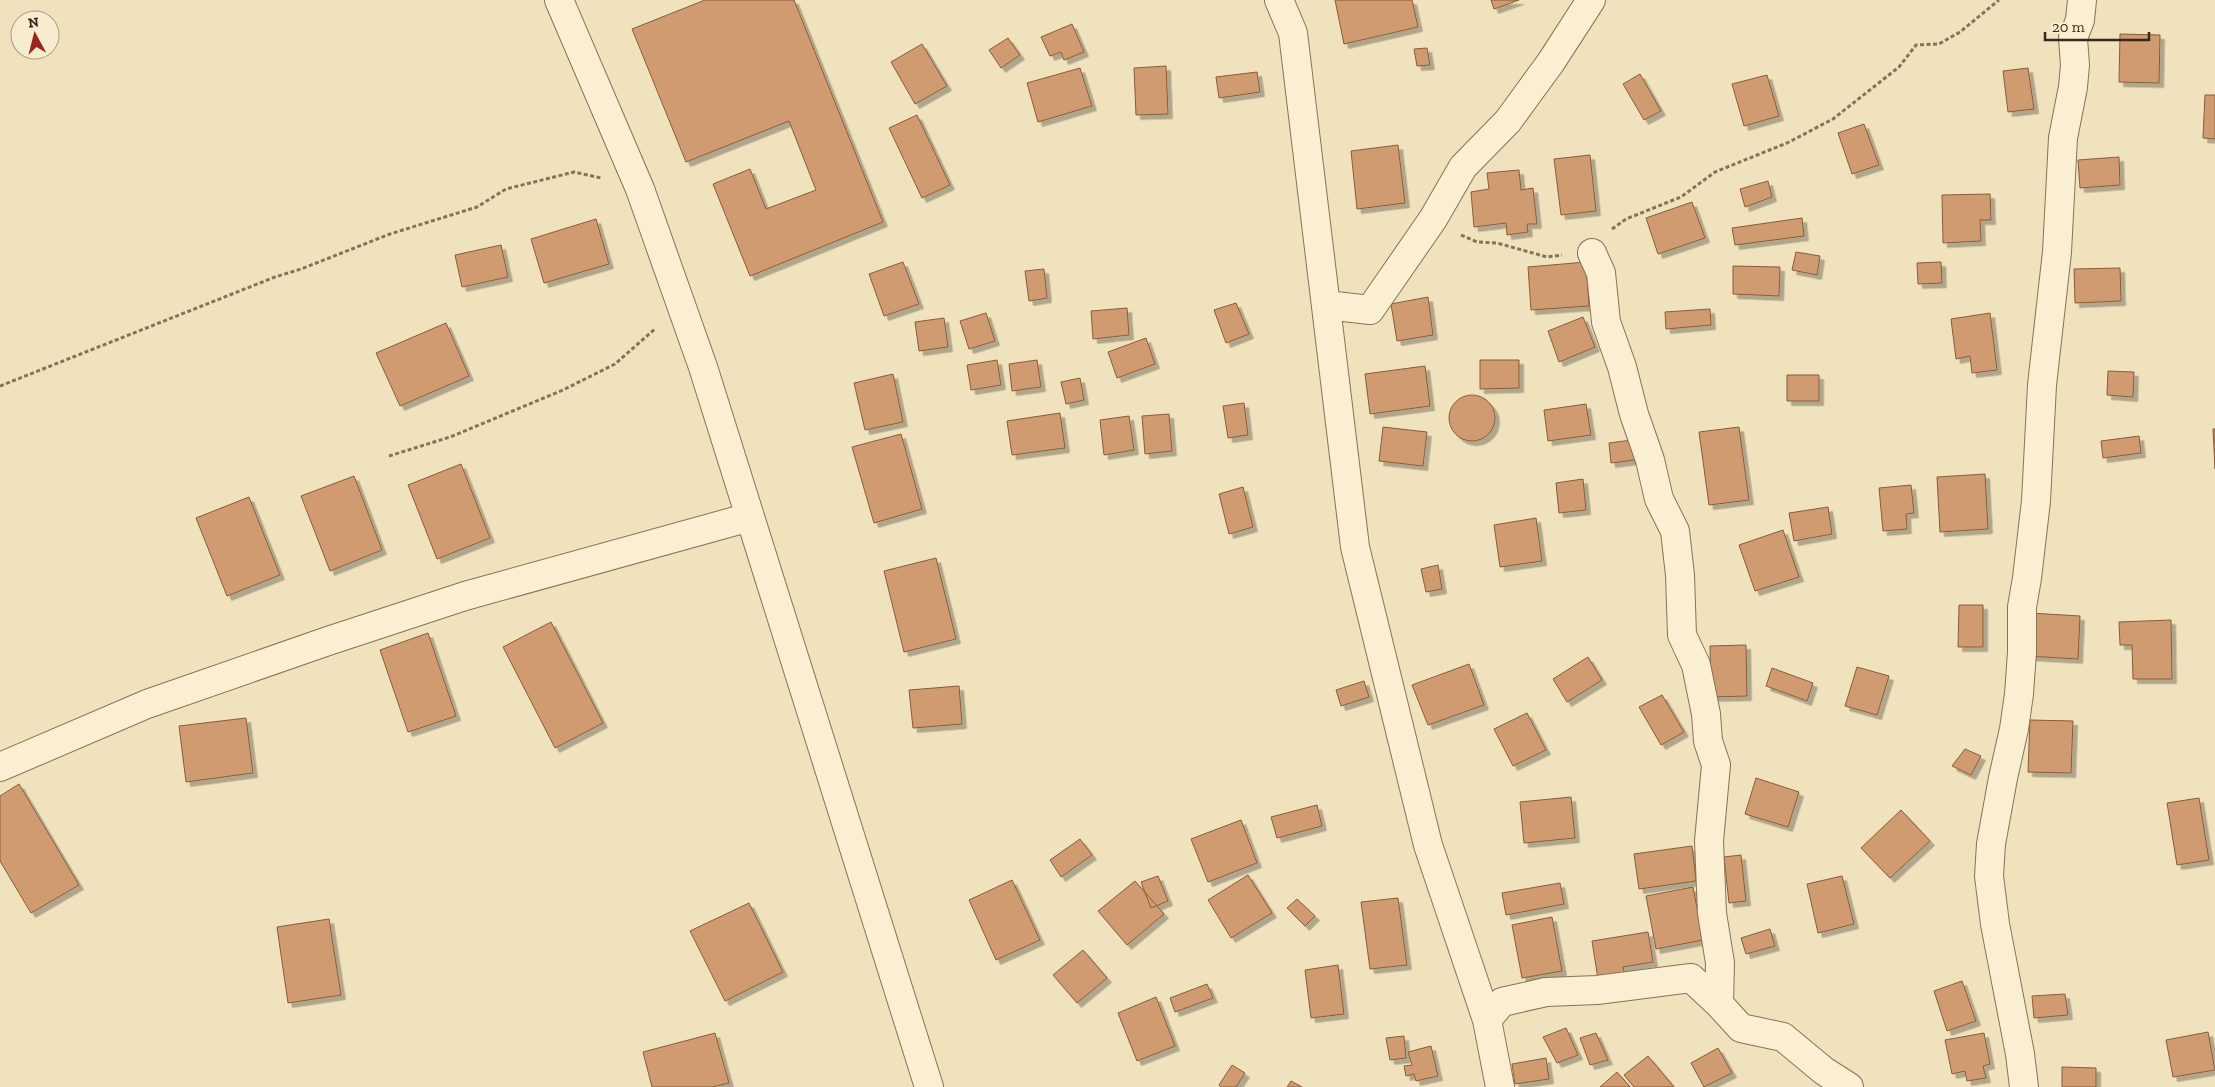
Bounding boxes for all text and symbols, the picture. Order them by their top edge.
north arrow [10,10,60,60]
scale bar [2045,10,2149,42]
text: N [27,13,40,32]
text: 20 m [2052,18,2085,36]

